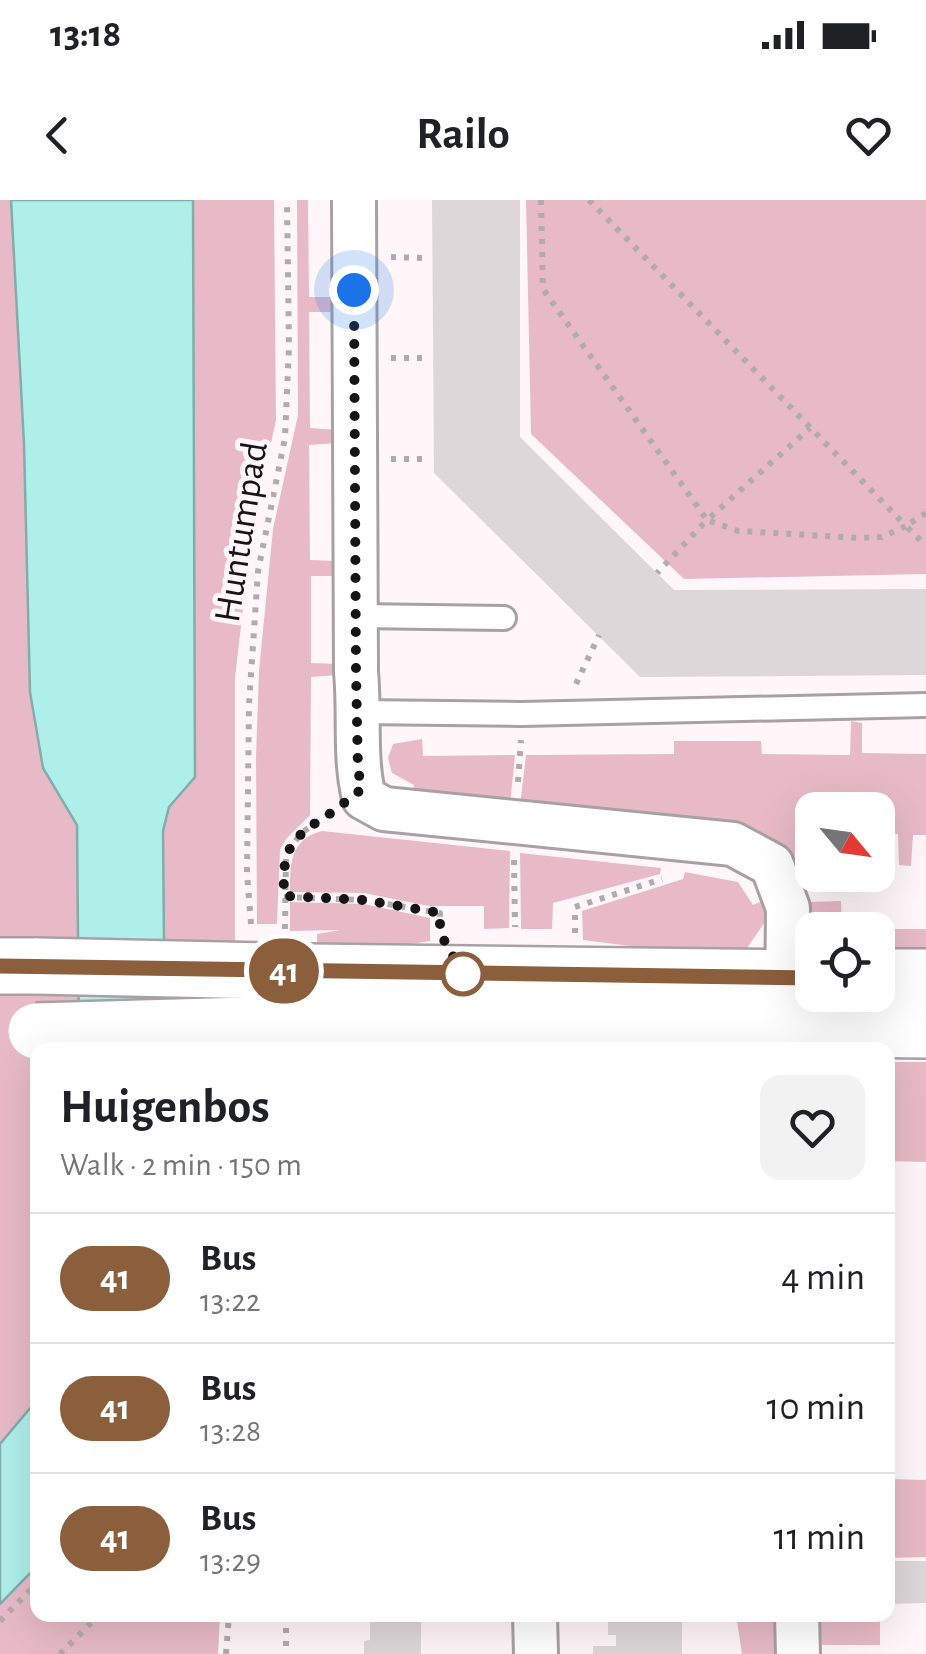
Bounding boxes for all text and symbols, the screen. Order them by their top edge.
text: 13:18 [50,16,121,54]
icon: back [30,108,85,163]
icon: heart [841,108,896,163]
text: Railo [416,112,510,157]
your location [329,265,379,315]
street label: Huntumpad [209,439,275,625]
north arrow [795,792,895,892]
map controls [795,792,895,1012]
button: locate [795,912,895,1012]
line badge: 41 [239,938,329,1004]
unlabelled marker [442,953,484,995]
text: 41 [269,954,299,989]
button: heart [760,1075,865,1180]
text: Huigenbos [60,1084,270,1132]
text: Walk · 2 min · 150 m [60,1149,302,1181]
text: Bus [200,1240,256,1278]
text: 4 min [781,1259,865,1297]
text: 41 [100,1261,130,1296]
text: 13:22 [200,1285,261,1317]
text: Bus [200,1370,256,1408]
text: 10 min [766,1389,865,1427]
text: 41 [100,1391,130,1426]
text: 13:28 [200,1415,261,1447]
text: Bus [200,1500,256,1538]
text: 11 min [773,1519,865,1557]
text: 41 [100,1521,130,1556]
text: 13:29 [200,1545,261,1577]

